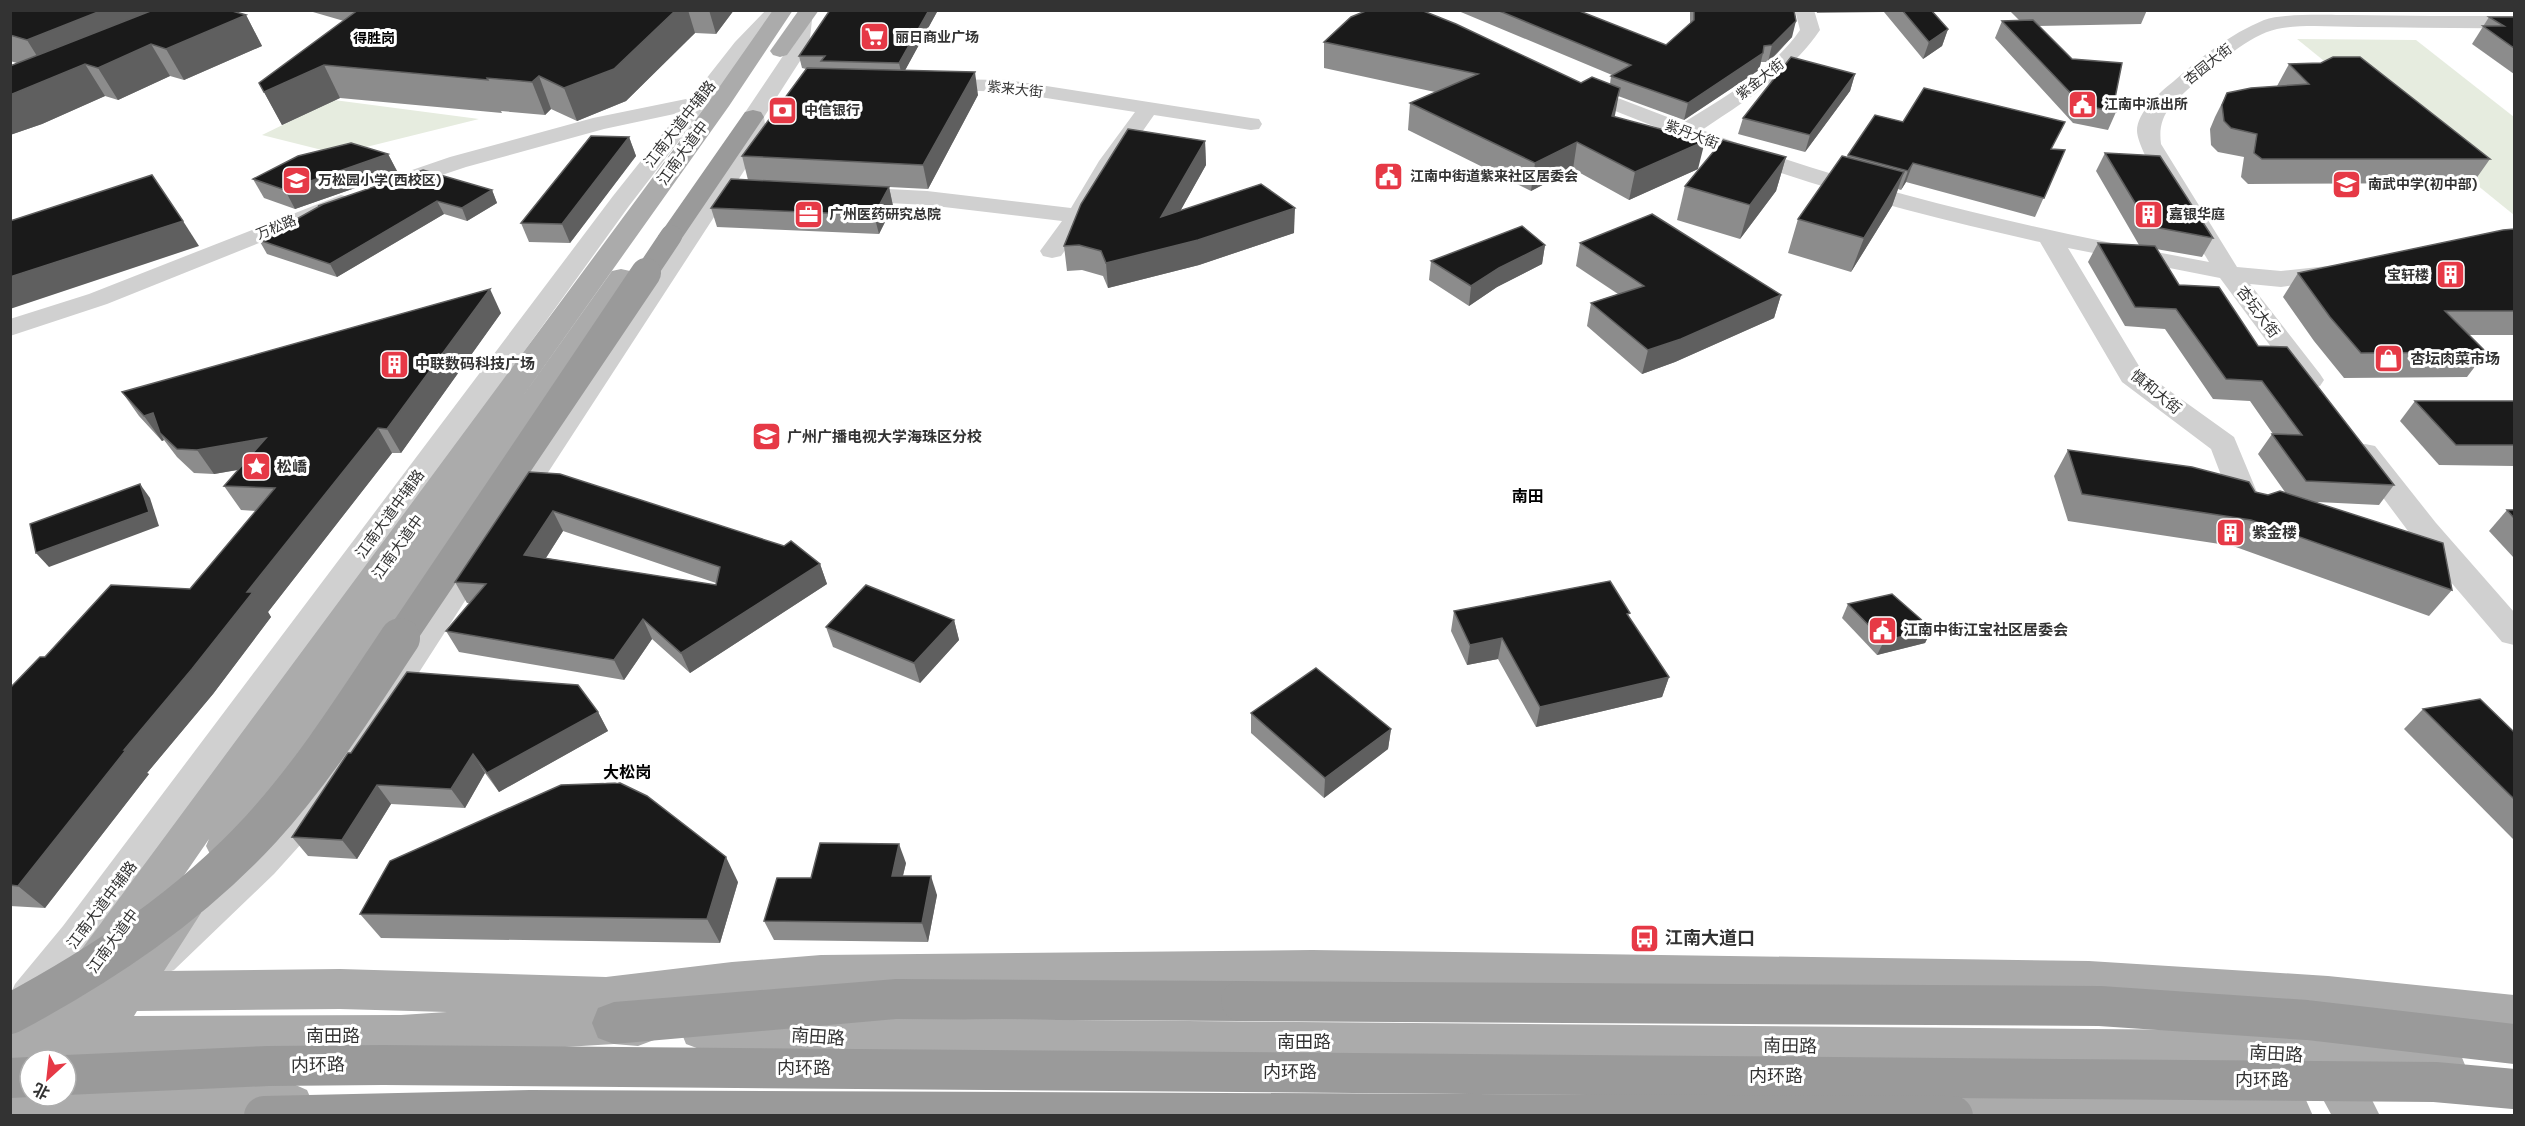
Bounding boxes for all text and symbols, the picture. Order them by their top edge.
supermarket icon: 丽日商业广场 [858,21,890,53]
place label: 丽日商业广场 [895,28,979,46]
district label: 得胜岗 [353,29,395,47]
street label: 杏园大街 [2180,40,2236,88]
street label: 紫金大街 [1732,55,1788,103]
street label: 江南大道中辅路 [641,77,719,171]
street label: 紫来大街 [986,77,1044,101]
public building icon: 江南中派出所 [2067,88,2099,120]
bank icon: 中信银行 [767,94,799,126]
place label: 江南中派出所 [2104,95,2188,113]
place label: 中信银行 [804,101,860,119]
street label: 紫丹大街 [1663,116,1721,152]
street label: 江南大道中 [654,117,712,189]
public building icon: 江南中街道紫来社区居委会 [1373,160,1405,192]
school or university icon: 万松园小学(西校区) [281,164,313,196]
place label: 江南中街道紫来社区居委会 [1410,167,1578,185]
school or university icon: 南武中学(初中部) [2331,168,2363,200]
place label: 万松园小学(西校区) [318,171,442,189]
place label: 南武中学(初中部) [2368,175,2478,193]
office icon: 广州医药研究总院 [792,198,824,230]
building icon: 嘉银华庭 [2132,198,2164,230]
place label: 广州医药研究总院 [829,205,941,223]
place label: 嘉银华庭 [2169,205,2225,223]
street label: 万松路 [253,211,299,243]
building icon: 宝轩楼 [2434,259,2466,291]
place label: 宝轩楼 [2387,266,2429,284]
street label: 杏坛大街 [2232,282,2284,342]
shop icon: 杏坛肉菜市场 [2373,343,2405,375]
building icon: 中联数码科技广场 [378,348,410,380]
place label: 杏坛肉菜市场 [2410,349,2500,369]
place label: 中联数码科技广场 [415,354,535,374]
street label: 慎和大街 [2126,365,2186,419]
school or university icon: 广州广播电视大学海珠区分校 [750,421,782,453]
place label: 广州广播电视大学海珠区分校 [787,427,982,447]
place icon: 松嶠 [240,451,272,483]
place label: 松嶠 [277,457,307,477]
street label: 江南大道中辅路 [352,466,428,562]
district label: 南田 [1512,486,1544,507]
street label: 江南大道中 [369,511,427,583]
building icon: 紫金楼 [2215,517,2247,549]
place label: 紫金楼 [2252,523,2297,543]
public building icon: 江南中街江宝社区居委会 [1866,614,1898,646]
place label: 江南中街江宝社区居委会 [1903,620,2068,640]
district label: 大松岗 [603,762,651,783]
street label: 江南大道中辅路 [63,858,141,952]
street label: 江南大道中 [84,905,142,977]
bus stop icon: 江南大道口 [1628,922,1660,954]
place label: 江南大道口 [1665,926,1755,950]
street label: 南田路 [790,1023,846,1051]
street label: 南田路 [306,1024,360,1048]
street label: 南田路 [1277,1030,1331,1054]
street label: 南田路 [1763,1034,1817,1058]
street label: 南田路 [2248,1041,2304,1067]
north arrow [18,1048,78,1108]
street label: 内环路 [291,1053,345,1077]
street label: 内环路 [777,1056,831,1080]
street label: 内环路 [1263,1060,1317,1084]
street label: 内环路 [1749,1064,1803,1088]
street label: 内环路 [2235,1068,2289,1092]
text: 北 [30,1078,53,1104]

